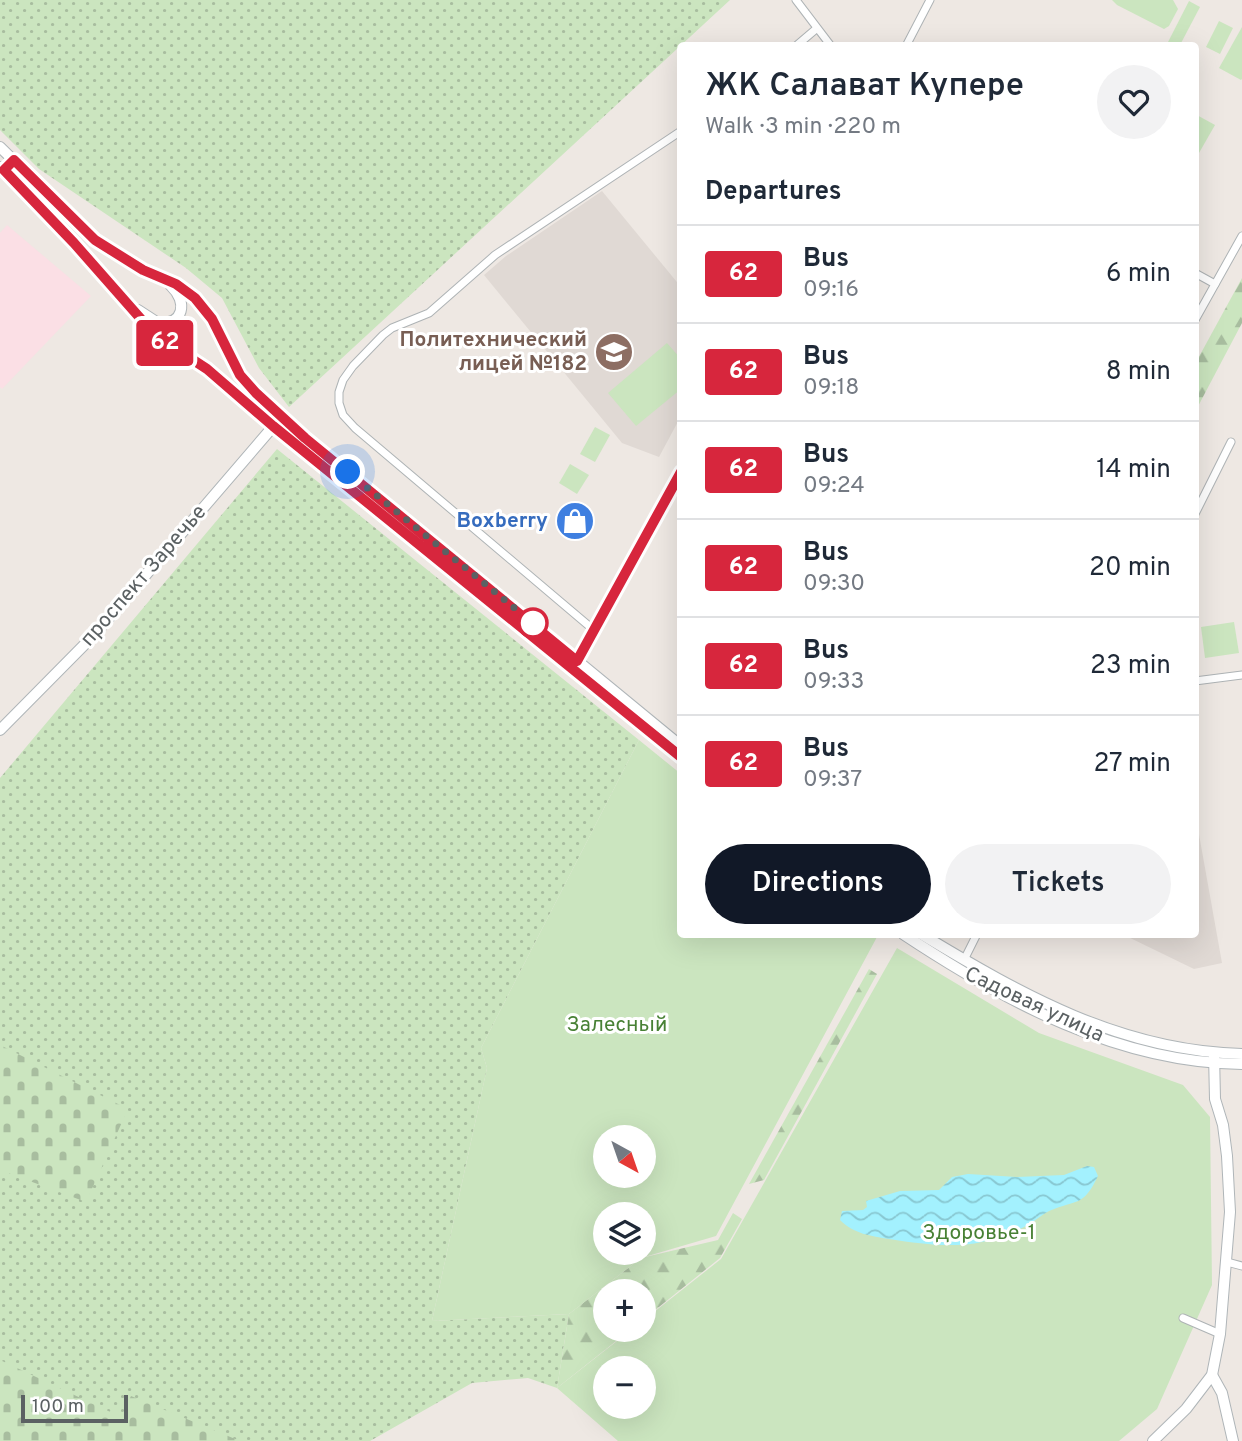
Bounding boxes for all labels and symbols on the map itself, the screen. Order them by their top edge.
line badge: 62 [134,320,196,366]
place label: Политехнический лицей №182 [399,327,587,378]
school or university icon: Политехнический лицей №182 [593,331,635,373]
your location [330,454,365,489]
street label: проспект Заречье [75,499,213,653]
shop icon: Boxberry [554,500,596,542]
place label: Boxberry [456,508,548,535]
unlabelled marker [518,608,548,638]
street label: Садовая улица [960,961,1108,1049]
park label: Залесный [567,1012,667,1039]
north arrow [593,1125,656,1188]
park label: Здоровье-1 [922,1220,1036,1247]
scale bar [21,1392,128,1424]

